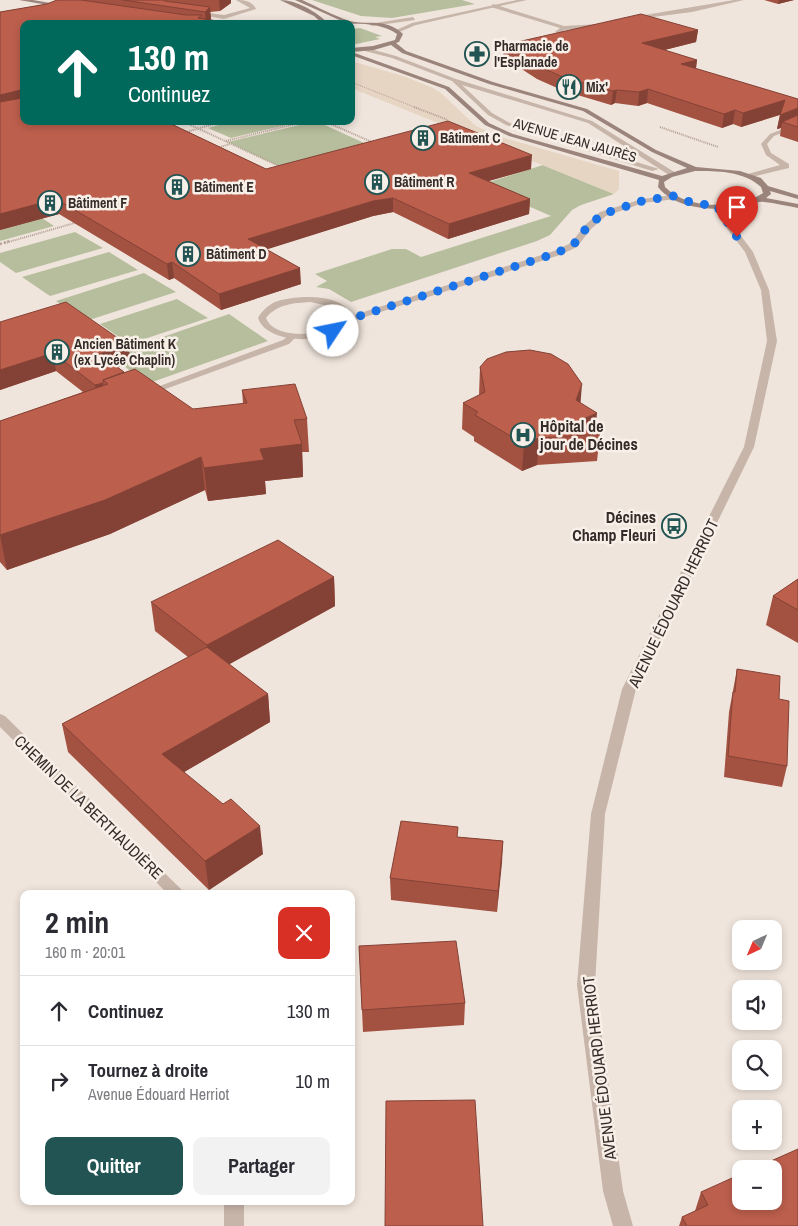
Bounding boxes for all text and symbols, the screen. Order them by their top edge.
text: 130 m [128,34,209,81]
place label: Pharmacie de l'Esplanade [494,37,569,71]
icon: ahead [45,40,110,105]
pharmacy icon: Pharmacie de l'Esplanade [464,41,490,67]
restaurant icon: Mix' [556,74,582,100]
place label: Mix' [586,78,608,96]
text: Continuez [128,79,210,109]
street label: AVENUE JEAN JAURÈS [510,114,639,166]
building icon: Bâtiment C [410,125,436,151]
place label: Bâtiment C [440,129,501,147]
building icon: Bâtiment R [364,169,390,195]
place label: Bâtiment R [394,173,455,191]
building icon: Bâtiment E [164,174,190,200]
place label: Bâtiment E [194,178,254,196]
pin [716,186,758,237]
building icon: Bâtiment F [37,190,63,216]
icon: arrive [723,193,751,221]
place label: Bâtiment F [68,194,127,212]
building icon: Bâtiment D [175,241,201,267]
place label: Bâtiment D [206,245,267,263]
position arrow [306,304,358,356]
place label: Ancien Bâtiment K (ex Lycée Chaplin) [74,335,177,369]
building icon: Ancien Bâtiment K (ex Lycée Chaplin) [44,339,70,365]
place label: Hôpital de jour de Décines [539,415,638,455]
hospital icon: Hôpital de jour de Décines [510,422,536,448]
place label: Décines Champ Fleuri [572,506,656,546]
bus stop icon: Décines Champ Fleuri [661,513,687,539]
street label: AVENUE ÉDOUARD HERRIOT [622,515,723,692]
street label: CHEMIN DE LA BERTHAUDIÈRE [10,730,168,884]
text: 2 min [45,902,109,942]
button: close [278,907,330,959]
north arrow [732,920,782,970]
map controls [732,920,782,1210]
text: 160 m · 20:01 [45,941,125,963]
street label: AVENUE ÉDOUARD HERRIOT [577,975,621,1162]
button: sound [732,980,782,1030]
icon: ahead [45,997,73,1025]
text: Continuez [88,998,163,1024]
text: 130 m [287,998,330,1024]
button: search [732,1040,782,1090]
text: Tournez à droite [88,1057,208,1083]
icon: right [45,1067,73,1095]
text: 10 m [295,1068,330,1094]
text: Avenue Édouard Herriot [88,1083,229,1105]
button: + [732,1100,782,1150]
button: Quitter [45,1137,183,1195]
button: Partager [193,1137,330,1195]
button: − [732,1160,782,1210]

